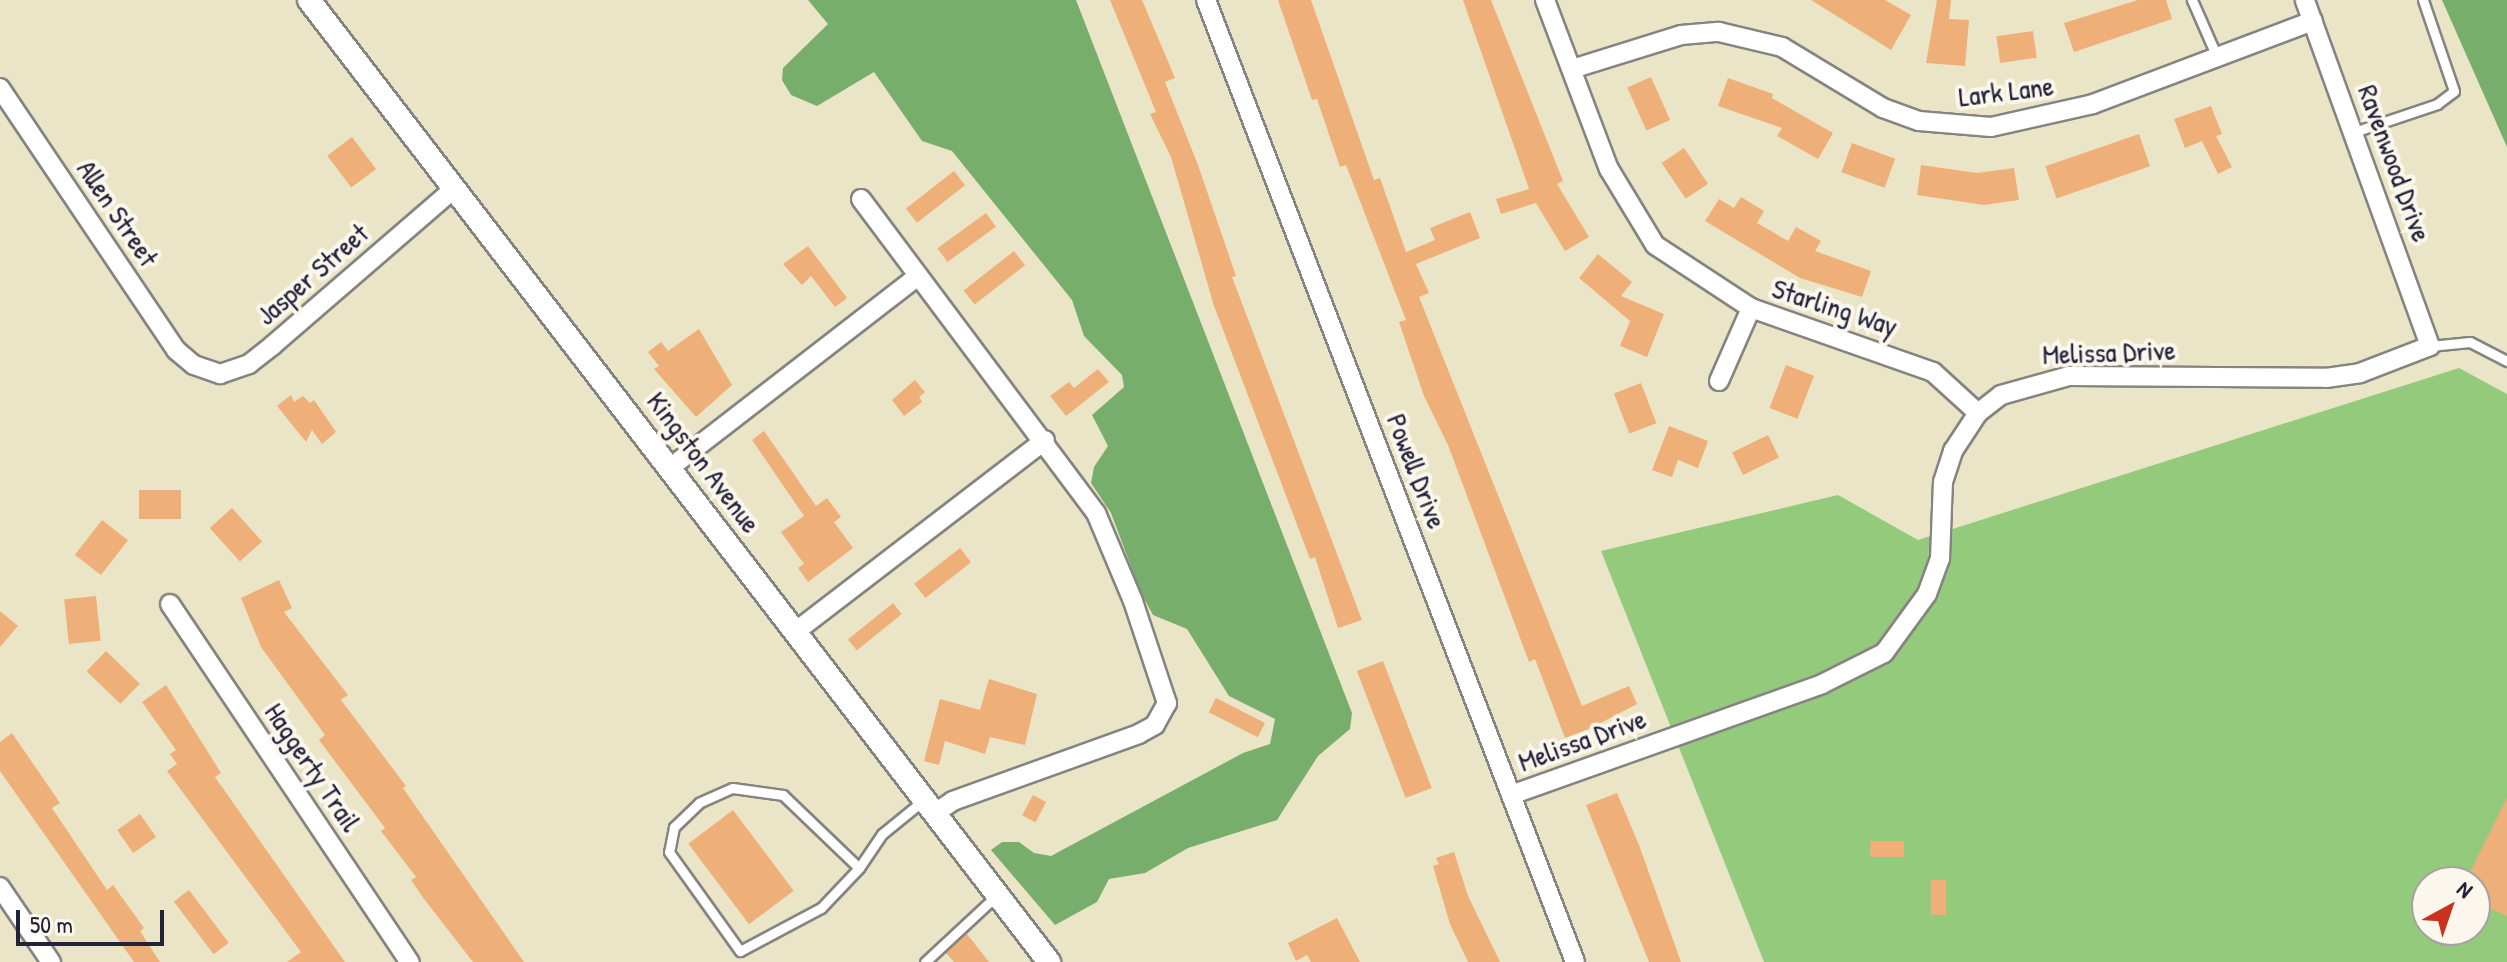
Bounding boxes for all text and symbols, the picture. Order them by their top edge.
street label: Lark Lane [1957,69,2055,113]
street label: Ravenwood Drive [2351,80,2439,246]
street label: Allen Street [70,153,166,273]
street label: Jasper Street [249,216,375,332]
street label: Starling Way [1768,271,1902,343]
street label: Melissa Drive [2042,333,2176,371]
street label: Kingston Avenue [640,385,768,539]
street label: Powell Drive [1380,409,1454,533]
street label: Haggerty Trail [258,696,368,838]
street label: Melissa Drive [1514,701,1650,779]
north arrow [2411,866,2491,946]
text: N [2451,874,2479,904]
scale bar [20,894,168,944]
text: 50 m [30,908,73,940]

